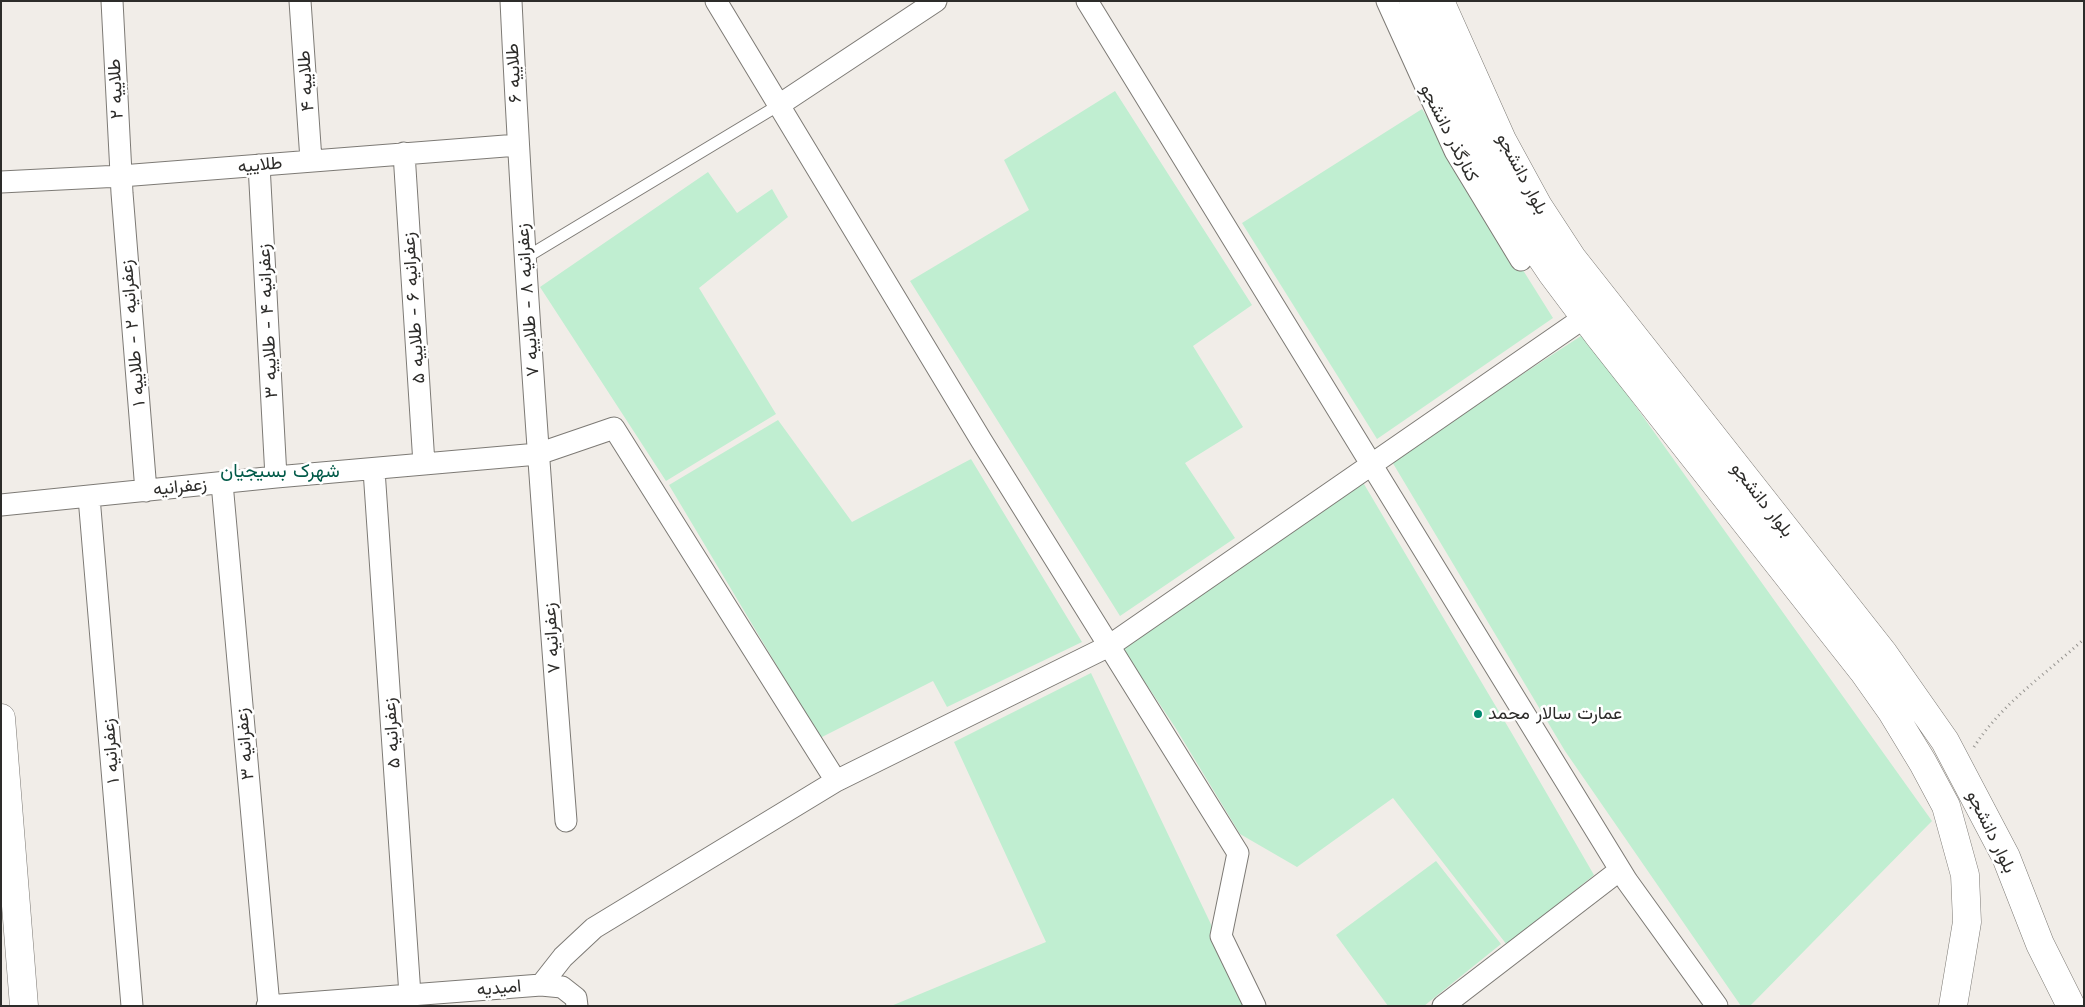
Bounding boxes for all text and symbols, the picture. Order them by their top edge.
street label: طلاییه ۶ [502,43,526,103]
street label: طلاییه ۴ [293,50,319,112]
street label: طلاییه ۲ [104,58,128,120]
street label: کنارگذر دانشجو [1415,81,1483,185]
street label: بلوار دانشجو [1492,130,1552,218]
street label: طلاییه [237,152,283,178]
street label: زعفرانیه ۸ - طلاییه ۷ [512,223,544,377]
street label: زعفرانیه ۶ - طلاییه ۵ [398,232,430,384]
street label: زعفرانیه ۴ - طلاییه ۳ [253,243,283,399]
street label: زعفرانیه ۲ - طلاییه ۱ [116,259,150,407]
street label: بلوار دانشجو [1726,458,1798,542]
district label: شهرک بسیجیان [220,460,340,482]
street label: زعفرانیه [152,473,208,501]
street label: زعفرانیه ۷ [539,602,565,674]
street label: زعفرانیه ۵ [379,697,405,769]
place label: عمارت سالار محمد [1488,703,1622,725]
street label: زعفرانیه ۳ [231,707,259,781]
marker: عمارت سالار محمد [1472,708,1484,720]
street label: زعفرانیه ۱ [97,718,125,784]
street label: بلوار دانشجو [1962,787,2020,877]
street label: امیدیه [476,975,522,1001]

